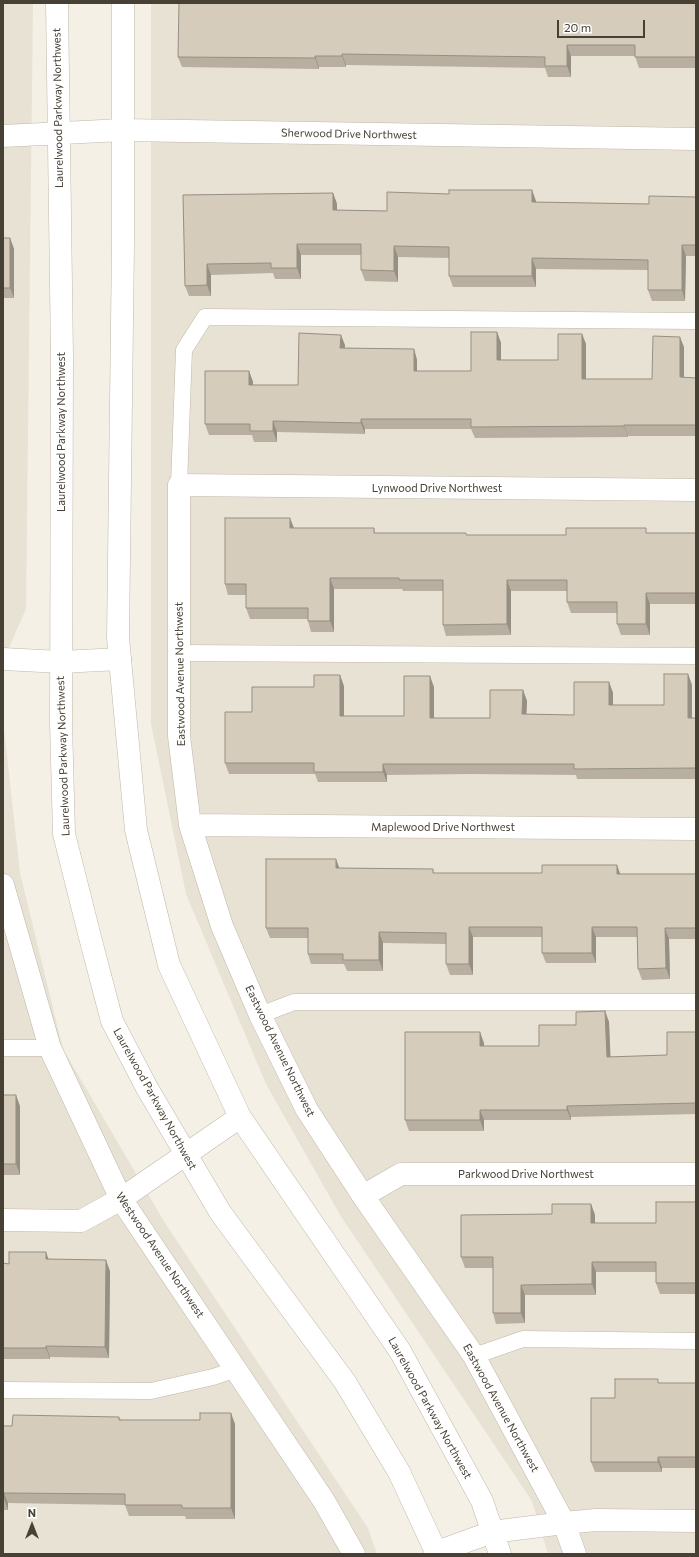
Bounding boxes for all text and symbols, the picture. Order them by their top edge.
scale bar [559,12,647,38]
text: 20 m [564,20,591,34]
street label: Laurelwood Parkway Northwest [50,28,66,188]
street label: Sherwood Drive Northwest [281,126,417,142]
street label: Laurelwood Parkway Northwest [54,352,68,512]
street label: Lynwood Drive Northwest [372,481,502,495]
street label: Eastwood Avenue Northwest [172,602,188,746]
street label: Laurelwood Parkway Northwest [54,676,72,836]
street label: Maplewood Drive Northwest [371,820,515,834]
street label: Eastwood Avenue Northwest [242,983,318,1119]
street label: Laurelwood Parkway Northwest [110,1026,200,1172]
street label: Parkwood Drive Northwest [458,1167,594,1181]
street label: Westwood Avenue Northwest [113,1190,207,1320]
street label: Laurelwood Parkway Northwest [385,1335,475,1481]
street label: Eastwood Avenue Northwest [460,1342,542,1474]
north arrow [12,1505,52,1545]
text: N [28,1506,36,1519]

